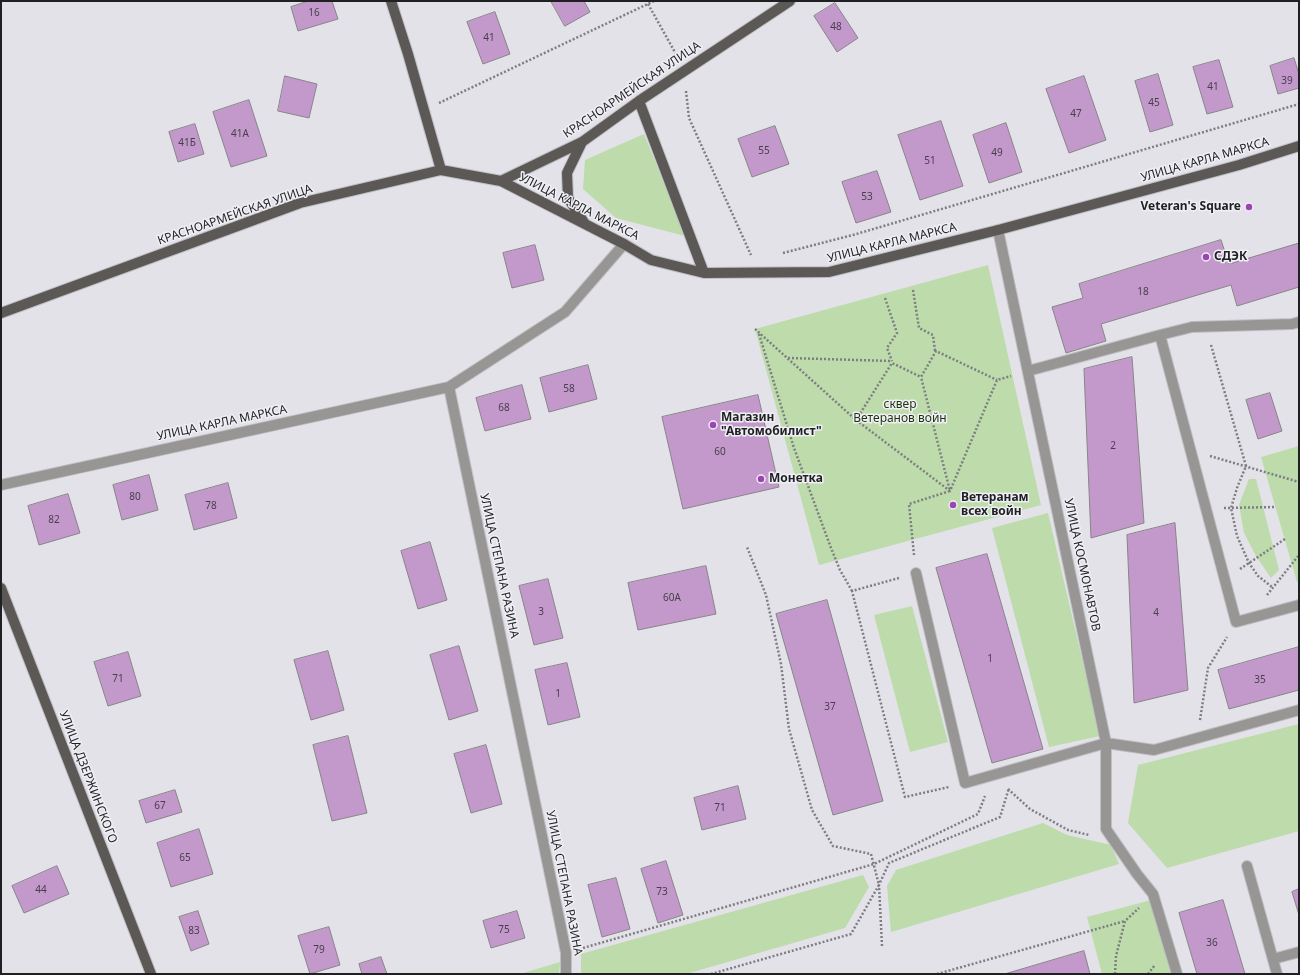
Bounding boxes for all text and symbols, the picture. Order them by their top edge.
house number: 16 [308,7,320,19]
house number: 48 [830,21,842,33]
house number: 41 [483,32,495,44]
street label: КРАСНОАРМЕЙСКАЯ УЛИЦА [561,39,703,141]
house number: 39 [1281,75,1293,87]
house number: 41 [1207,81,1219,93]
house number: 45 [1148,97,1160,109]
house number: 47 [1070,108,1082,120]
house number: 41А [231,128,249,140]
street label: УЛИЦА КАРЛА МАРКСА [1139,135,1271,185]
house number: 41Б [178,137,196,149]
house number: 55 [758,145,770,157]
house number: 49 [991,147,1003,159]
house number: 51 [924,155,936,167]
street label: УЛИЦА КАРЛА МАРКСА [517,170,641,244]
street label: КРАСНОАРМЕЙСКАЯ УЛИЦА [156,182,314,248]
house number: 53 [861,191,873,203]
place label: Veteran's Square [1140,200,1241,214]
marker: Veteran's Square [1244,202,1254,212]
street label: УЛИЦА КАРЛА МАРКСА [826,220,958,266]
place label: СДЭК [1214,250,1247,264]
marker: СДЭК [1201,252,1211,262]
house number: 18 [1137,286,1149,298]
house number: 58 [563,383,575,395]
park label: сквер Ветеранов войн [853,398,947,426]
street label: УЛИЦА КАРЛА МАРКСА [156,402,288,444]
house number: 68 [498,402,510,414]
place label: Магазин "Автомобилист" [721,411,822,439]
marker: Магазин "Автомобилист" [708,420,718,430]
house number: 2 [1110,440,1116,452]
house number: 60 [714,446,726,458]
place label: Монетка [769,472,823,486]
marker: Монетка [756,474,766,484]
house number: 80 [129,491,141,503]
place label: Ветеранам всех войн [961,491,1029,519]
street label: УЛИЦА СТЕПАНА РАЗИНА [477,492,521,640]
street label: УЛИЦА КОСМОНАВТОВ [1061,497,1103,633]
house number: 78 [205,500,217,512]
marker: Ветеранам всех войн [948,500,958,510]
house number: 82 [48,514,60,526]
house number: 60А [663,592,681,604]
house number: 3 [538,606,544,618]
house number: 4 [1153,607,1159,619]
house number: 1 [987,653,993,665]
house number: 71 [112,673,124,685]
house number: 35 [1254,674,1266,686]
house number: 1 [555,688,561,700]
house number: 37 [824,701,836,713]
street label: УЛИЦА ДЗЕРЖИНСКОГО [56,709,120,845]
house number: 67 [154,800,166,812]
house number: 71 [714,802,726,814]
street label: УЛИЦА СТЕПАНА РАЗИНА [543,809,585,957]
house number: 65 [179,852,191,864]
house number: 44 [35,884,47,896]
house number: 73 [656,886,668,898]
house number: 75 [498,924,510,936]
house number: 83 [188,925,200,937]
house number: 36 [1206,937,1218,949]
house number: 79 [313,944,325,956]

